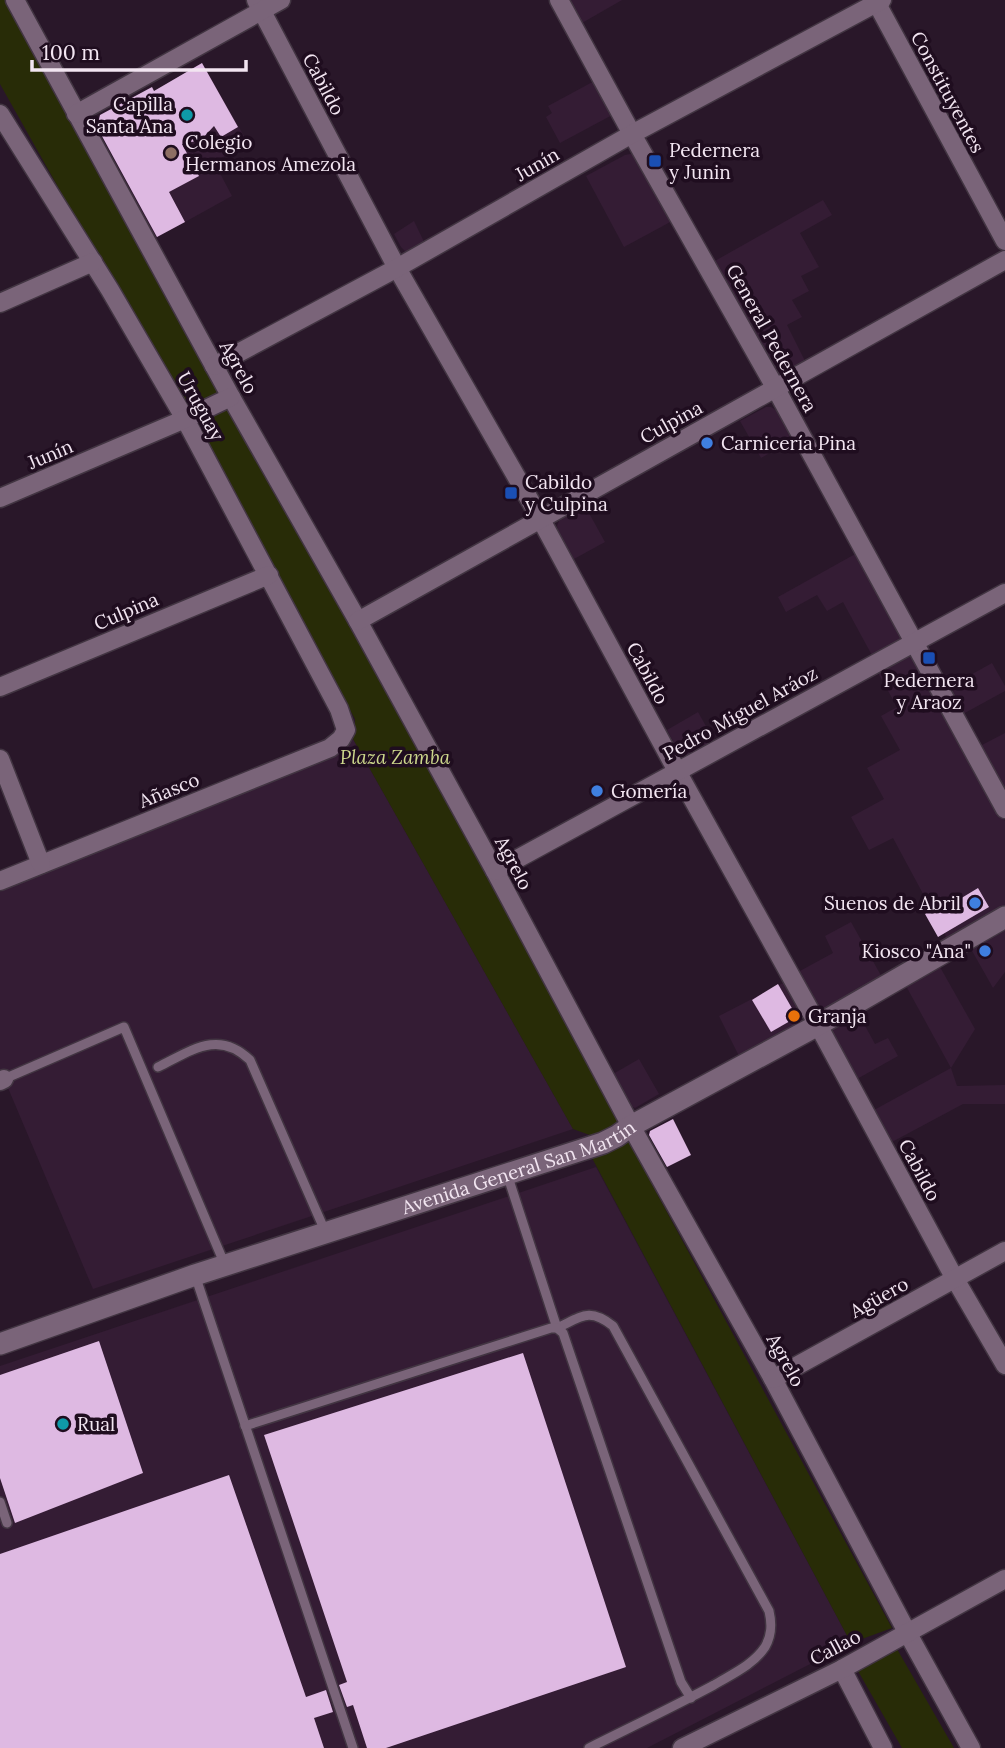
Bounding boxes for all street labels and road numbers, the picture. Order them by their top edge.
street label: Constituyentes [906,27,990,157]
street label: Cabildo [298,49,350,119]
street label: Junín [510,142,563,187]
street label: General Pedernera [721,260,823,416]
street label: Agrelo [214,335,263,398]
street label: Uruguay [172,367,230,445]
street label: Culpina [636,395,707,449]
street label: Junín [23,434,76,475]
street label: Culpina [90,587,162,635]
street label: Cabildo [622,638,674,708]
street label: Pedro Miguel Aráoz [659,661,821,765]
street label: Añasco [134,767,203,813]
street label: Agrelo [490,831,538,894]
street label: Avenida General San Martín [398,1115,640,1220]
street label: Cabildo [894,1135,946,1205]
street label: Agüero [845,1271,912,1323]
street label: Agrelo [761,1328,810,1391]
street label: Callao [805,1624,865,1670]

